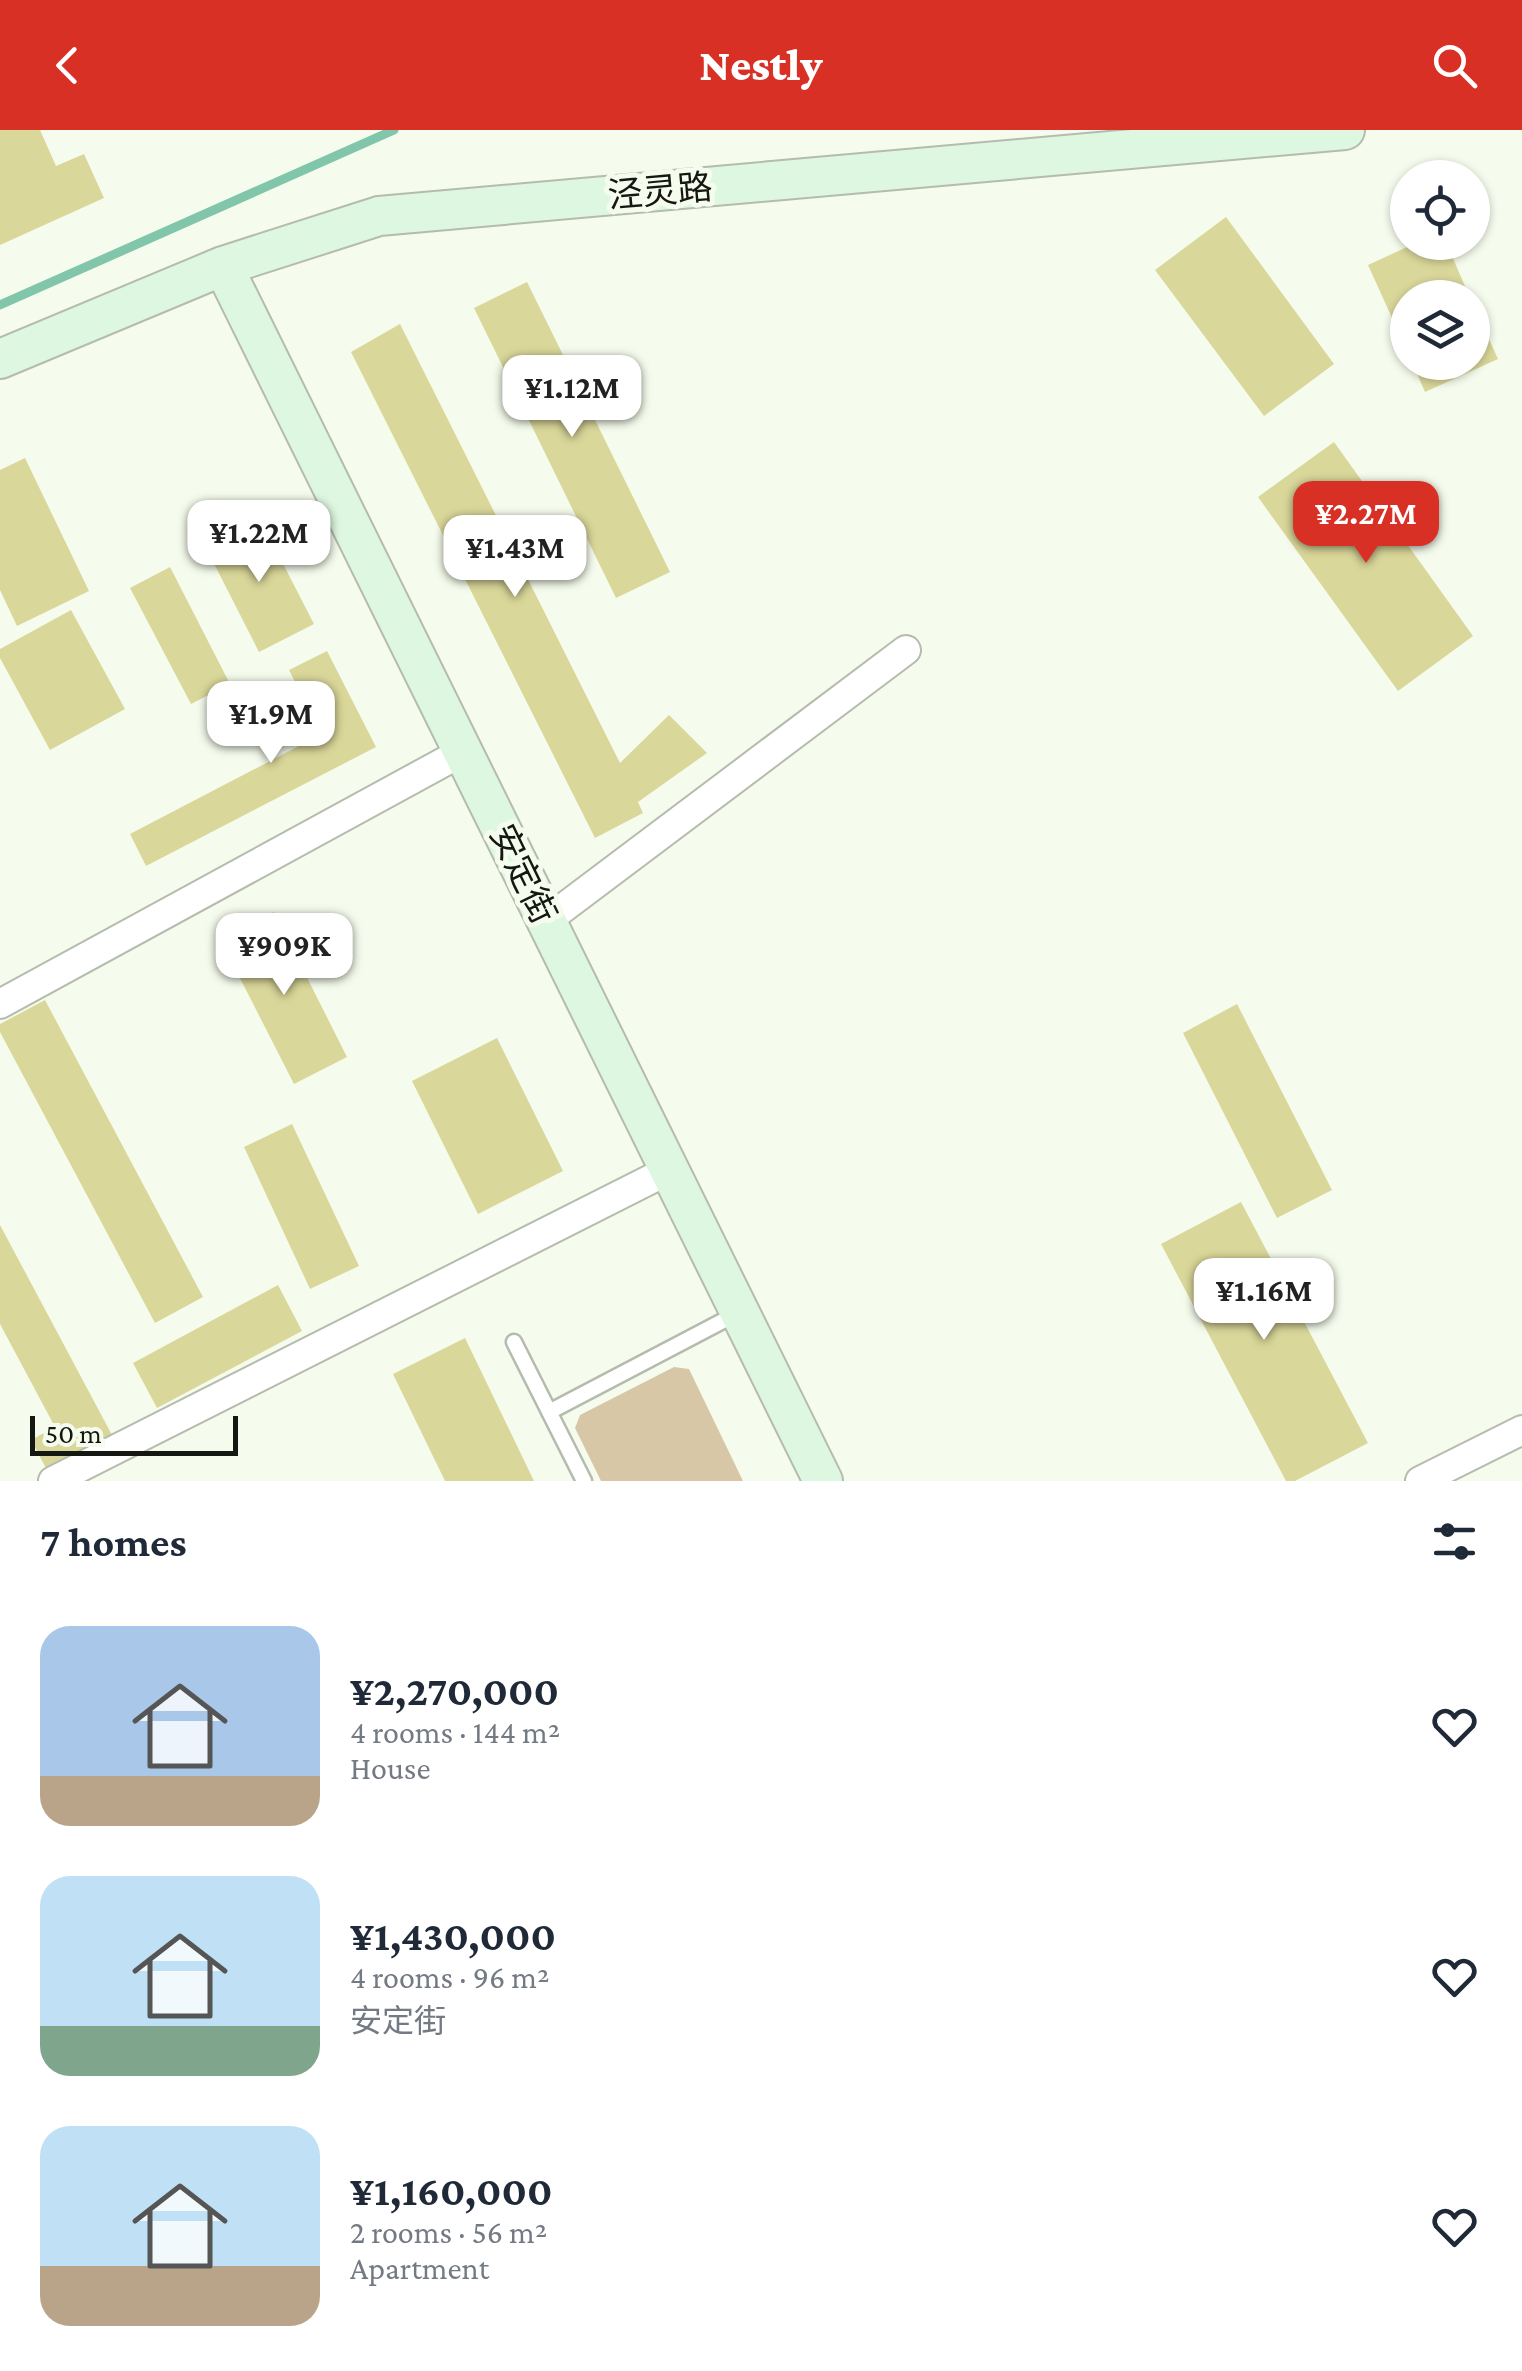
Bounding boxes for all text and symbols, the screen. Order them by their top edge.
icon: back [40,38,95,93]
icon: search [1427,38,1482,93]
text: Nestly [699,40,823,90]
map controls [1390,160,1490,380]
button: locate [1390,160,1490,260]
street label: 泾灵路 [606,167,714,216]
button: layers [1390,280,1490,380]
pin: ¥1.12M [491,355,653,440]
text: ¥1.12M [524,369,620,405]
pin: ¥2.27M [1285,481,1447,566]
text: ¥2.27M [1315,495,1417,531]
pin: ¥1.22M [178,500,340,585]
text: ¥1.22M [209,514,309,550]
pin: ¥1.43M [434,515,596,600]
text: ¥1.43M [465,529,565,565]
pin: ¥1.9M [201,681,341,766]
text: ¥1.9M [229,695,313,731]
street label: 安定街 [482,818,563,930]
pin: ¥909K [214,913,354,998]
text: ¥909K [238,927,330,963]
pin: ¥1.16M [1183,1258,1345,1343]
text: ¥1.16M [1216,1272,1312,1308]
scale bar [30,1411,238,1456]
text: 50 m [45,1418,102,1449]
icon: filters [1427,1514,1482,1569]
text: 7 homes [40,1518,187,1565]
icon: home [120,1666,240,1786]
text: ¥2,270,000 [350,1667,559,1714]
icon: heart [1427,1699,1482,1754]
text: 4 rooms · 144 m² [350,1714,560,1750]
text: House [350,1750,430,1786]
text: ¥1,430,000 [350,1912,556,1959]
icon: home [120,1916,240,2036]
icon: heart [1427,1949,1482,2004]
text: 4 rooms · 96 m² [350,1959,549,1995]
text: 安定街 [350,2003,446,2039]
icon: home [120,2166,240,2286]
text: ¥1,160,000 [350,2167,553,2214]
icon: heart [1427,2199,1482,2254]
text: 2 rooms · 56 m² [350,2214,547,2250]
text: Apartment [350,2250,489,2286]

